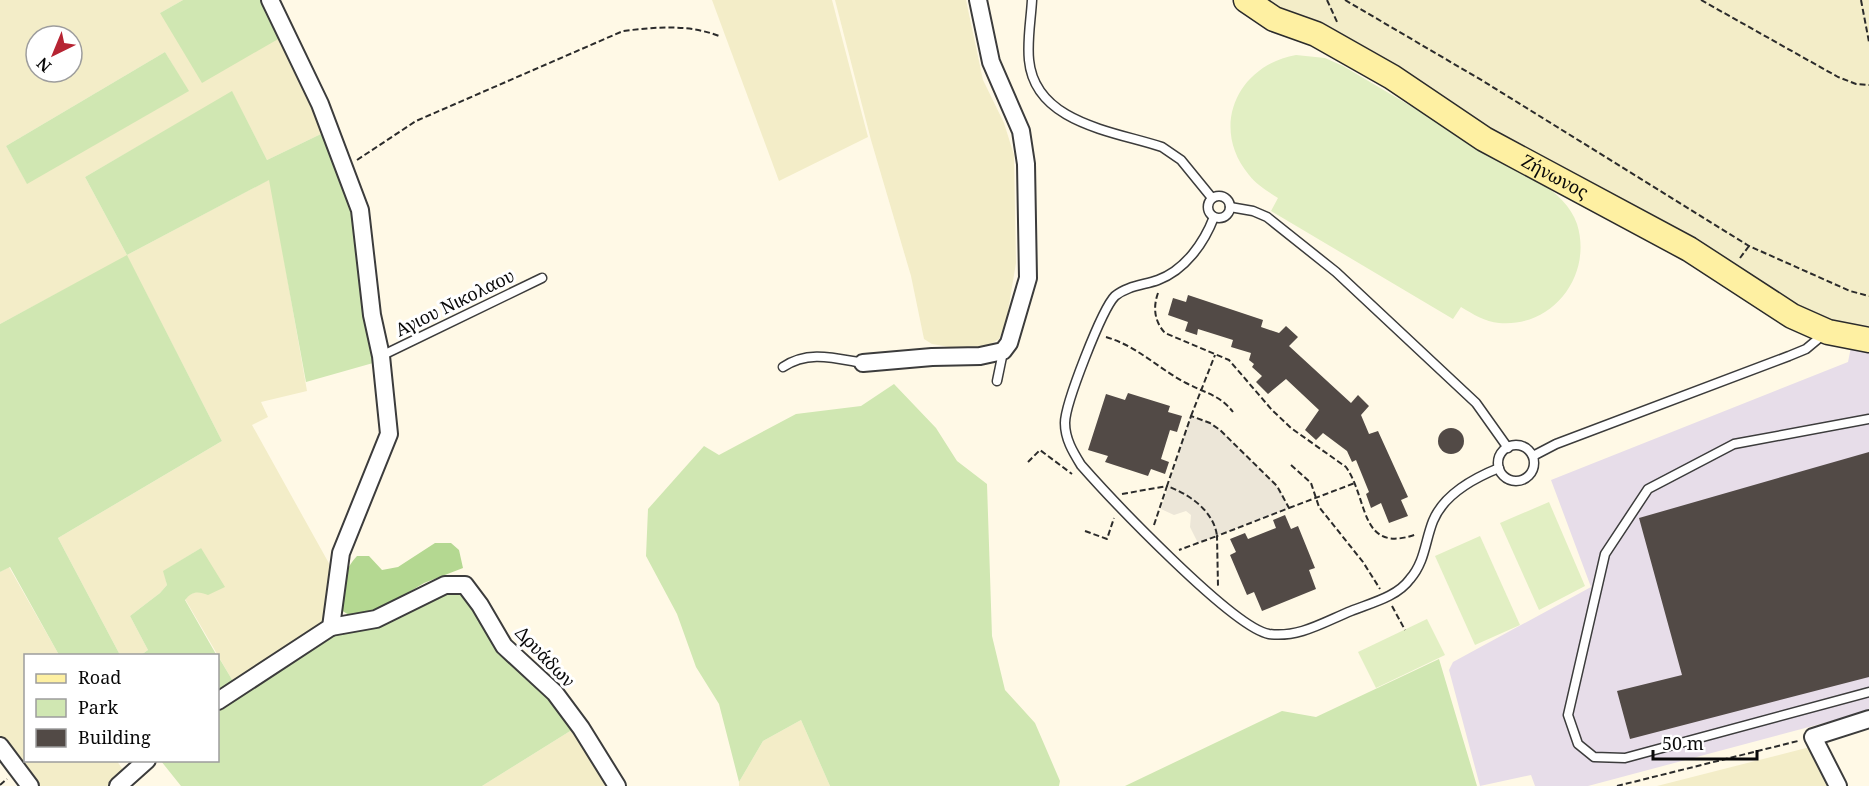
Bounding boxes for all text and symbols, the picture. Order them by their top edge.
north arrow [24,24,84,84]
text: N [31,52,56,77]
street label: Ζήνωνος [1518,148,1593,204]
street label: Αγιου Νικολαου [391,263,518,341]
street label: Δρυάδων [511,621,581,692]
legend [24,654,219,762]
text: Road [78,665,121,689]
text: Park [78,695,118,719]
scale bar [1653,723,1756,761]
text: Building [78,725,151,749]
text: 50 m [1662,731,1704,755]

